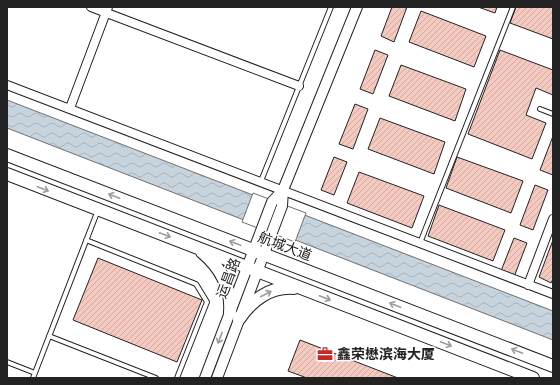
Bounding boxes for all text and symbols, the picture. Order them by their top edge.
one-way arrow [37,185,49,193]
one-way arrow [108,191,120,199]
street label: 航城大道 [256,228,314,264]
one-way arrow [158,232,170,240]
one-way arrow [229,238,241,246]
street label: 运昌路 [213,256,244,301]
one-way arrow [259,290,271,297]
one-way arrow [319,294,331,302]
one-way arrow [390,300,402,308]
one-way arrow [216,332,224,344]
one-way arrow [440,341,452,349]
office icon: 鑫荣懋滨海大厦 [316,345,334,363]
place label: 鑫荣懋滨海大厦 [337,346,435,363]
one-way arrow [511,347,523,355]

